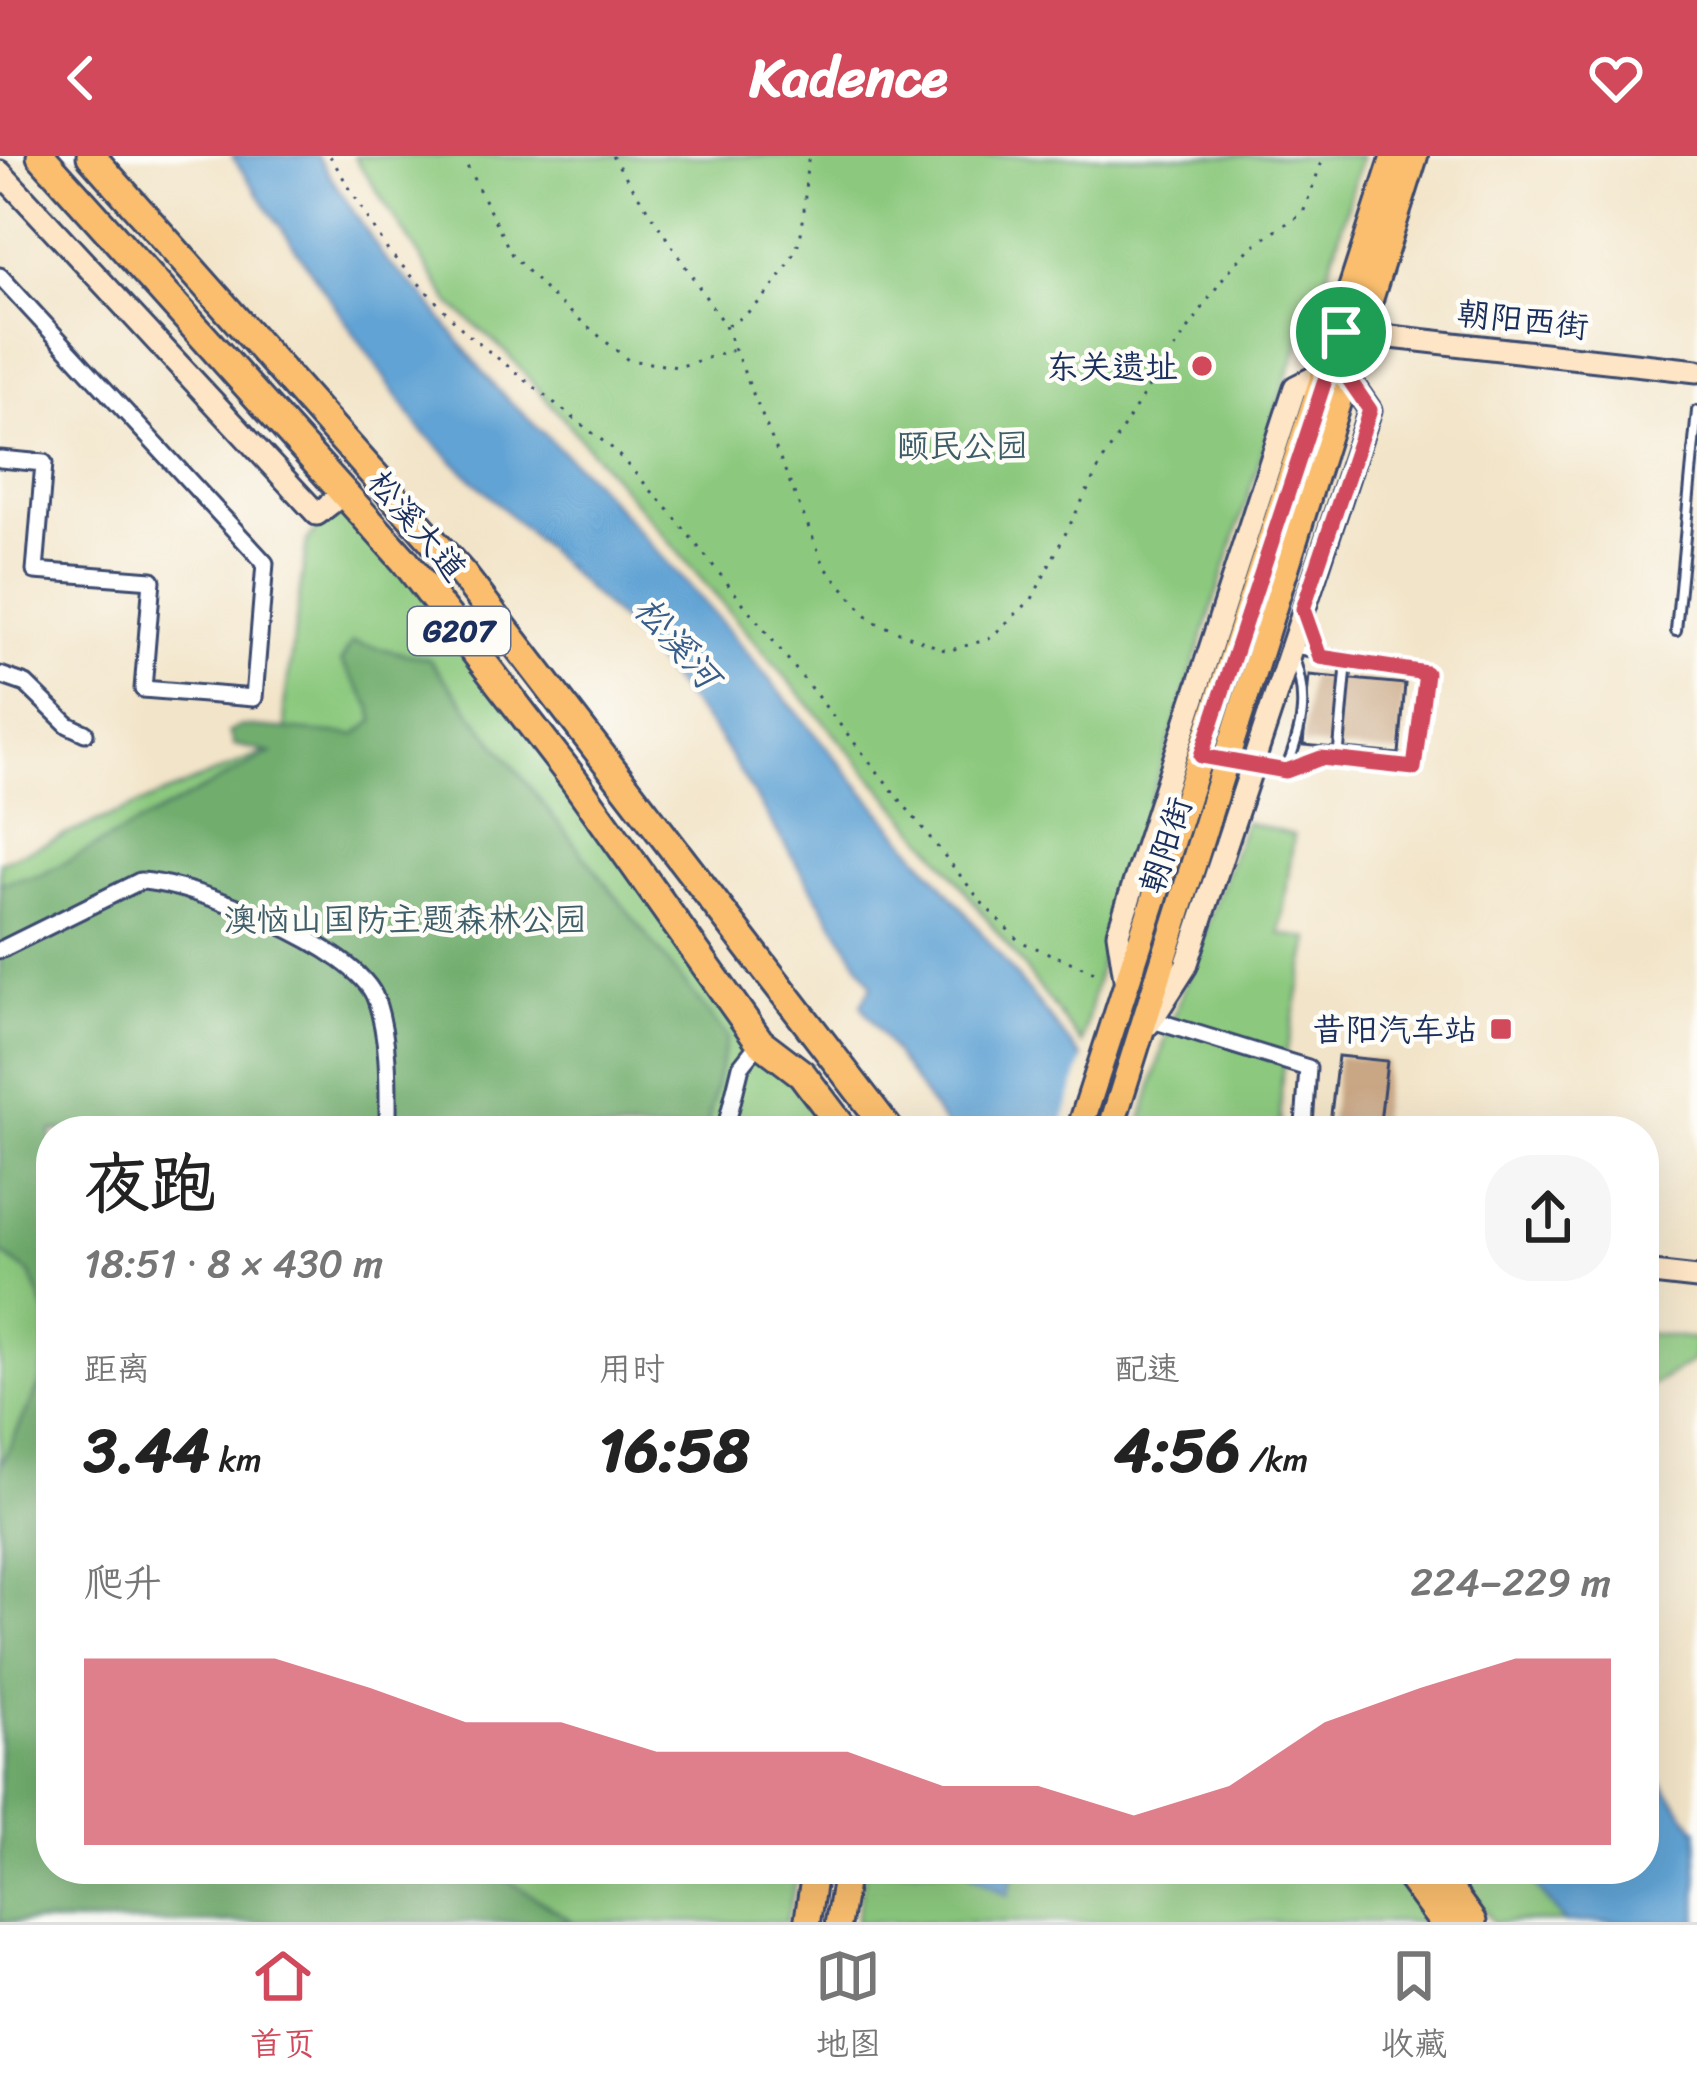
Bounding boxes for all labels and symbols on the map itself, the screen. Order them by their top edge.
pin [1290,281,1392,383]
street label: 朝阳西街 [1454,284,1592,356]
place label: 东关遗址 [1046,338,1178,396]
marker: 东关遗址 [1189,353,1215,379]
park label: 颐民公园 [896,417,1028,475]
street label: 松溪大道 [353,456,482,595]
water label: 松溪河 [618,581,740,708]
road number: G207 [408,607,510,655]
street label: 朝阳街 [1123,789,1209,901]
park label: 澳恼山国防主题森林公园 [224,891,587,949]
place label: 昔阳汽车站 [1312,1001,1477,1059]
marker: 昔阳汽车站 [1488,1016,1514,1042]

